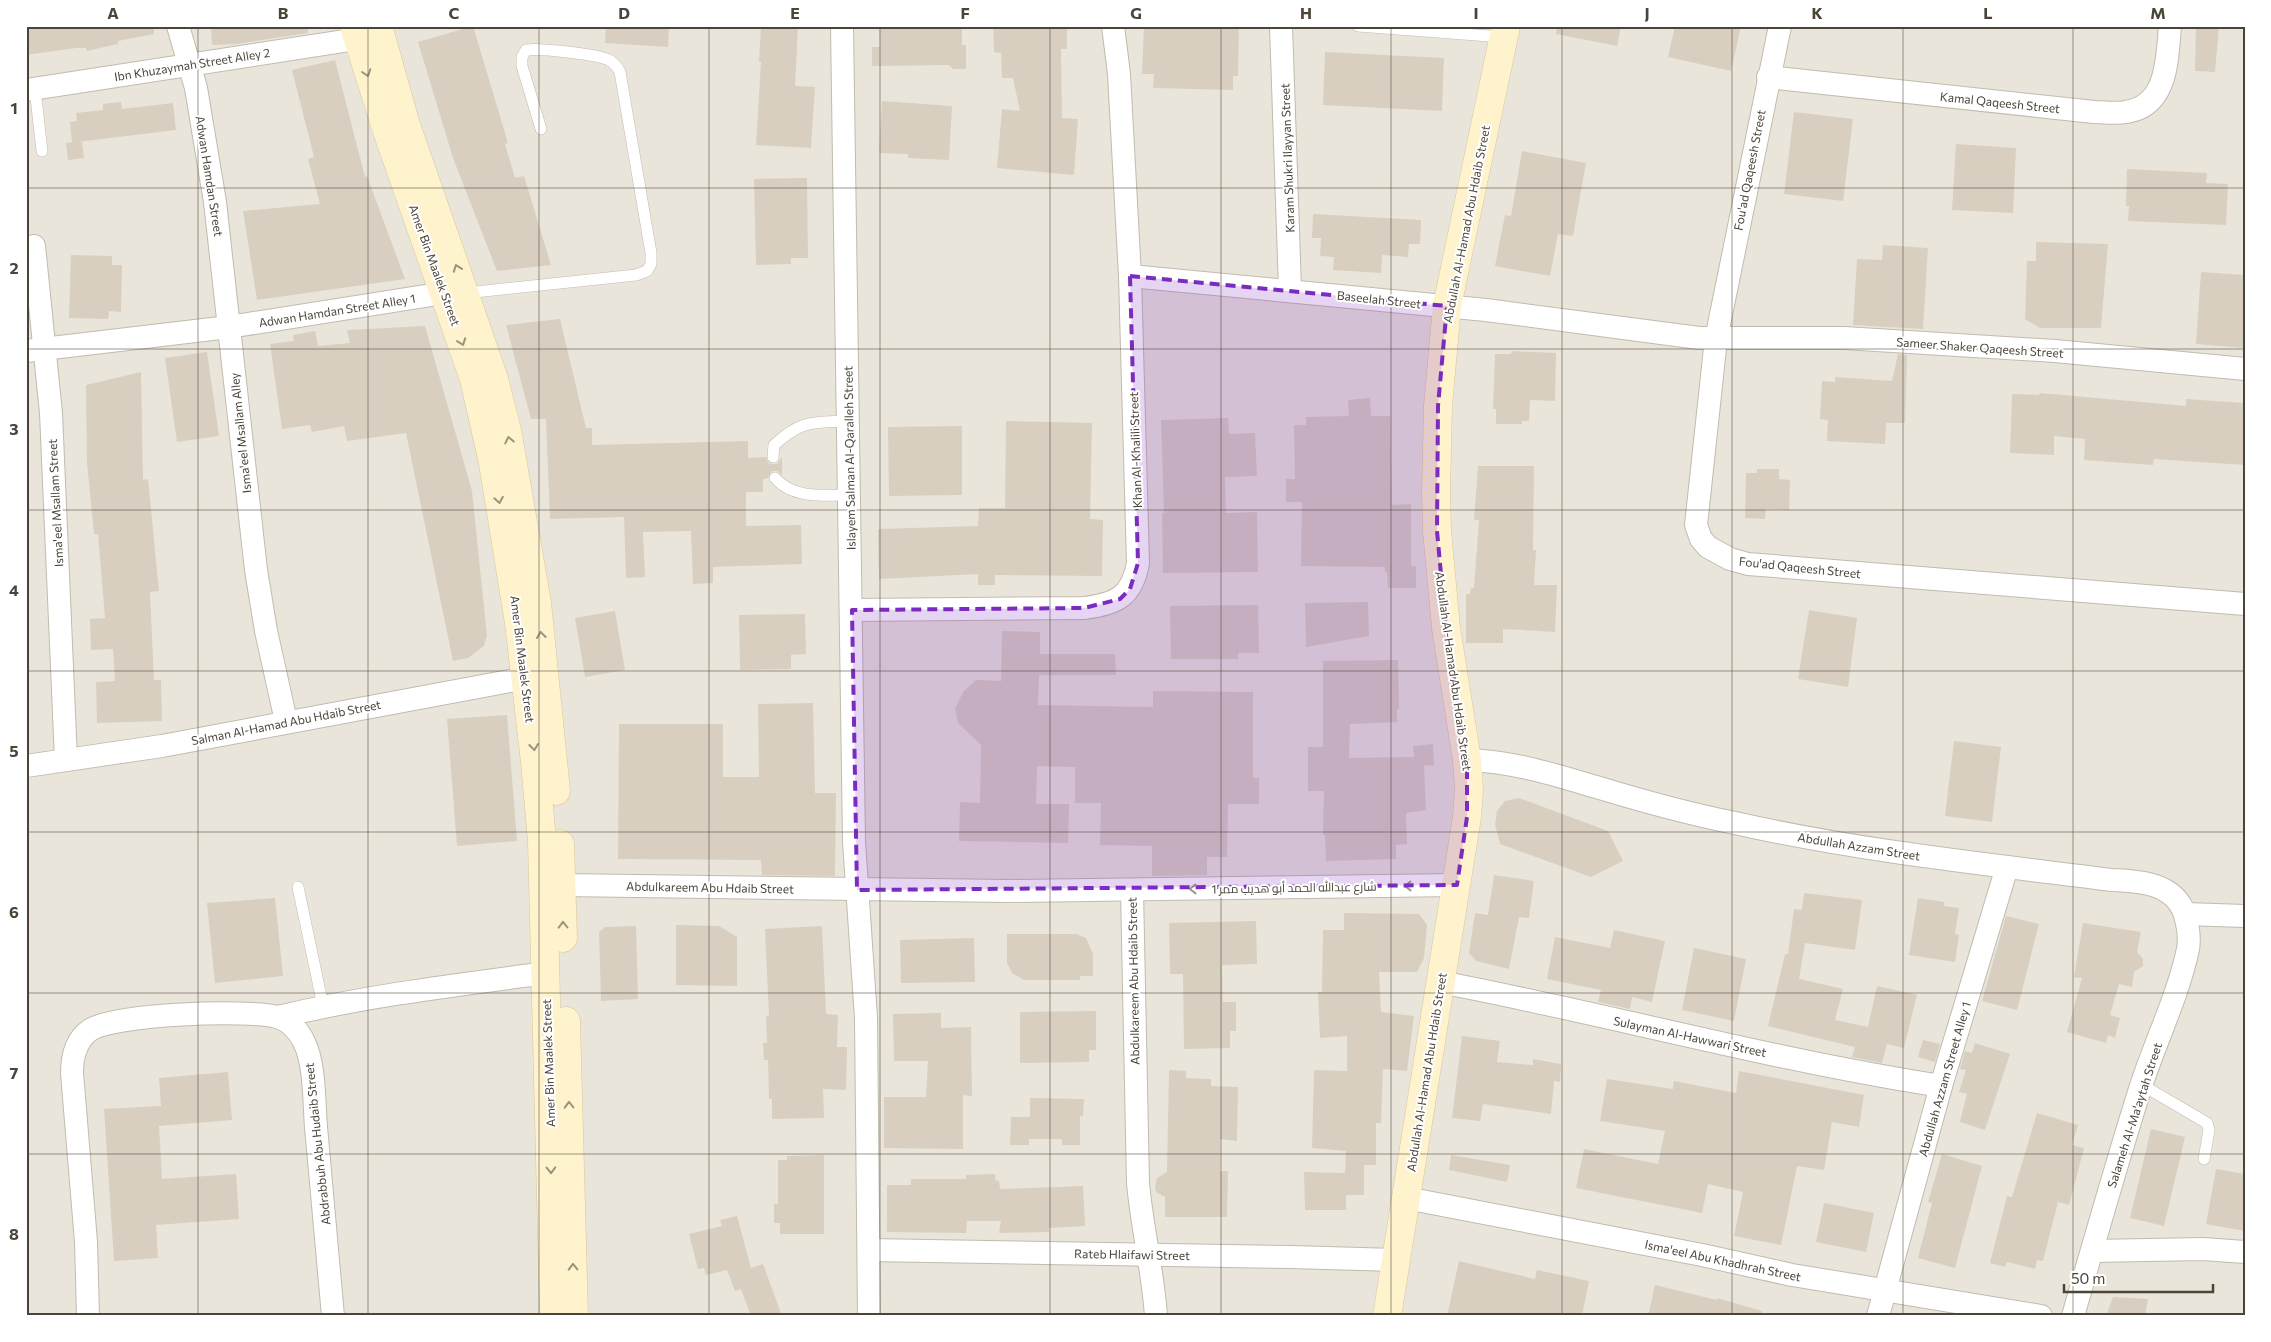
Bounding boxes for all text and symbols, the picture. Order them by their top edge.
text: A [107,3,119,22]
text: B [278,3,289,22]
text: C [449,3,460,22]
text: D [618,3,630,22]
text: E [790,3,800,22]
text: F [960,3,970,22]
text: G [1130,3,1142,22]
text: H [1300,3,1312,22]
text: I [1473,3,1479,22]
text: J [1644,3,1650,22]
text: K [1811,3,1823,22]
text: L [1983,3,1993,22]
text: M [2150,3,2166,22]
street label: Ibn Khuzaymah Street Alley 2 [113,45,271,83]
one-way arrow [362,68,372,77]
street label: Karam Shukri Ilayyan Street [1277,83,1297,233]
street label: Kamal Qaqeesh Street [1939,89,2061,115]
text: 1 [10,98,18,117]
street label: Fou'ad Qaqeesh Street [1730,108,1768,232]
street label: Adwan Hamdan Street [194,115,226,237]
street label: Abdullah Al-Hamad Abu Hdaib Street [1440,124,1492,324]
street label: Amer Bin Maalek Street [406,202,464,328]
text: 2 [9,258,19,277]
one-way arrow [453,264,463,273]
street label: Baseelah Street [1336,288,1422,310]
street label: Adwan Hamdan Street Alley 1 [258,291,416,329]
street label: Sameer Shaker Qaqeesh Street [1896,334,2064,360]
one-way arrow [456,337,466,346]
street label: Islayem Salman Al-Qaralleh Street [840,366,858,550]
street label: Isma'eel Msallam Alley [227,372,253,494]
street label: Khan Al-Khalili Street [1126,391,1144,508]
text: 3 [9,419,19,438]
one-way arrow [504,436,515,444]
street label: Isma'eel Msallam Street [45,439,65,567]
one-way arrow [494,495,504,504]
street label: Fou'ad Qaqeesh Street [1738,554,1862,580]
street label: Abdullah Al-Hamad Abu Hdaib Street [1433,570,1475,772]
text: 4 [9,580,19,599]
street label: Amer Bin Maalek Street [508,595,538,724]
one-way arrow [536,630,547,638]
street label: Salman Al-Hamad Abu Hdaib Street [190,697,382,747]
text: 5 [9,741,19,760]
one-way arrow [528,744,539,752]
street label: Abdullah Azzam Street [1797,829,1921,863]
street label: Abdulkareem Abu Hdaib Street [626,879,794,895]
street label: شارع عبدالله الحمد أبو هديب ممر 1 [1211,879,1377,897]
one-way arrow [1404,881,1412,891]
one-way arrow [1189,884,1196,894]
street label: Abdulkareem Abu Hdaib Street [1125,897,1141,1065]
text: 6 [9,902,19,921]
one-way arrow [558,920,568,928]
street label: Abdullah Al-Hamad Abu Hdaib Street [1403,971,1449,1172]
street label: Amer Bin Maalek Street [539,999,557,1127]
street label: Abdullah Azzam Street Alley 1 [1915,1000,1973,1158]
street label: Sulayman Al-Hawwari Street [1612,1013,1768,1059]
street label: Salameh Al-Ma'aytah Street [2104,1041,2164,1189]
street label: Abdrabbuh Abu Hudaib Street [302,1062,332,1226]
text: 7 [10,1063,19,1082]
one-way arrow [564,1100,574,1108]
one-way arrow [546,1166,557,1174]
text: 8 [9,1224,19,1243]
street label: Isma'eel Abu Khadhrah Street [1644,1237,1803,1283]
street label: Rateb Hlaifawi Street [1074,1246,1190,1262]
scale bar [2064,1262,2212,1294]
one-way arrow [568,1263,578,1270]
text: 50 m [2071,1269,2105,1287]

